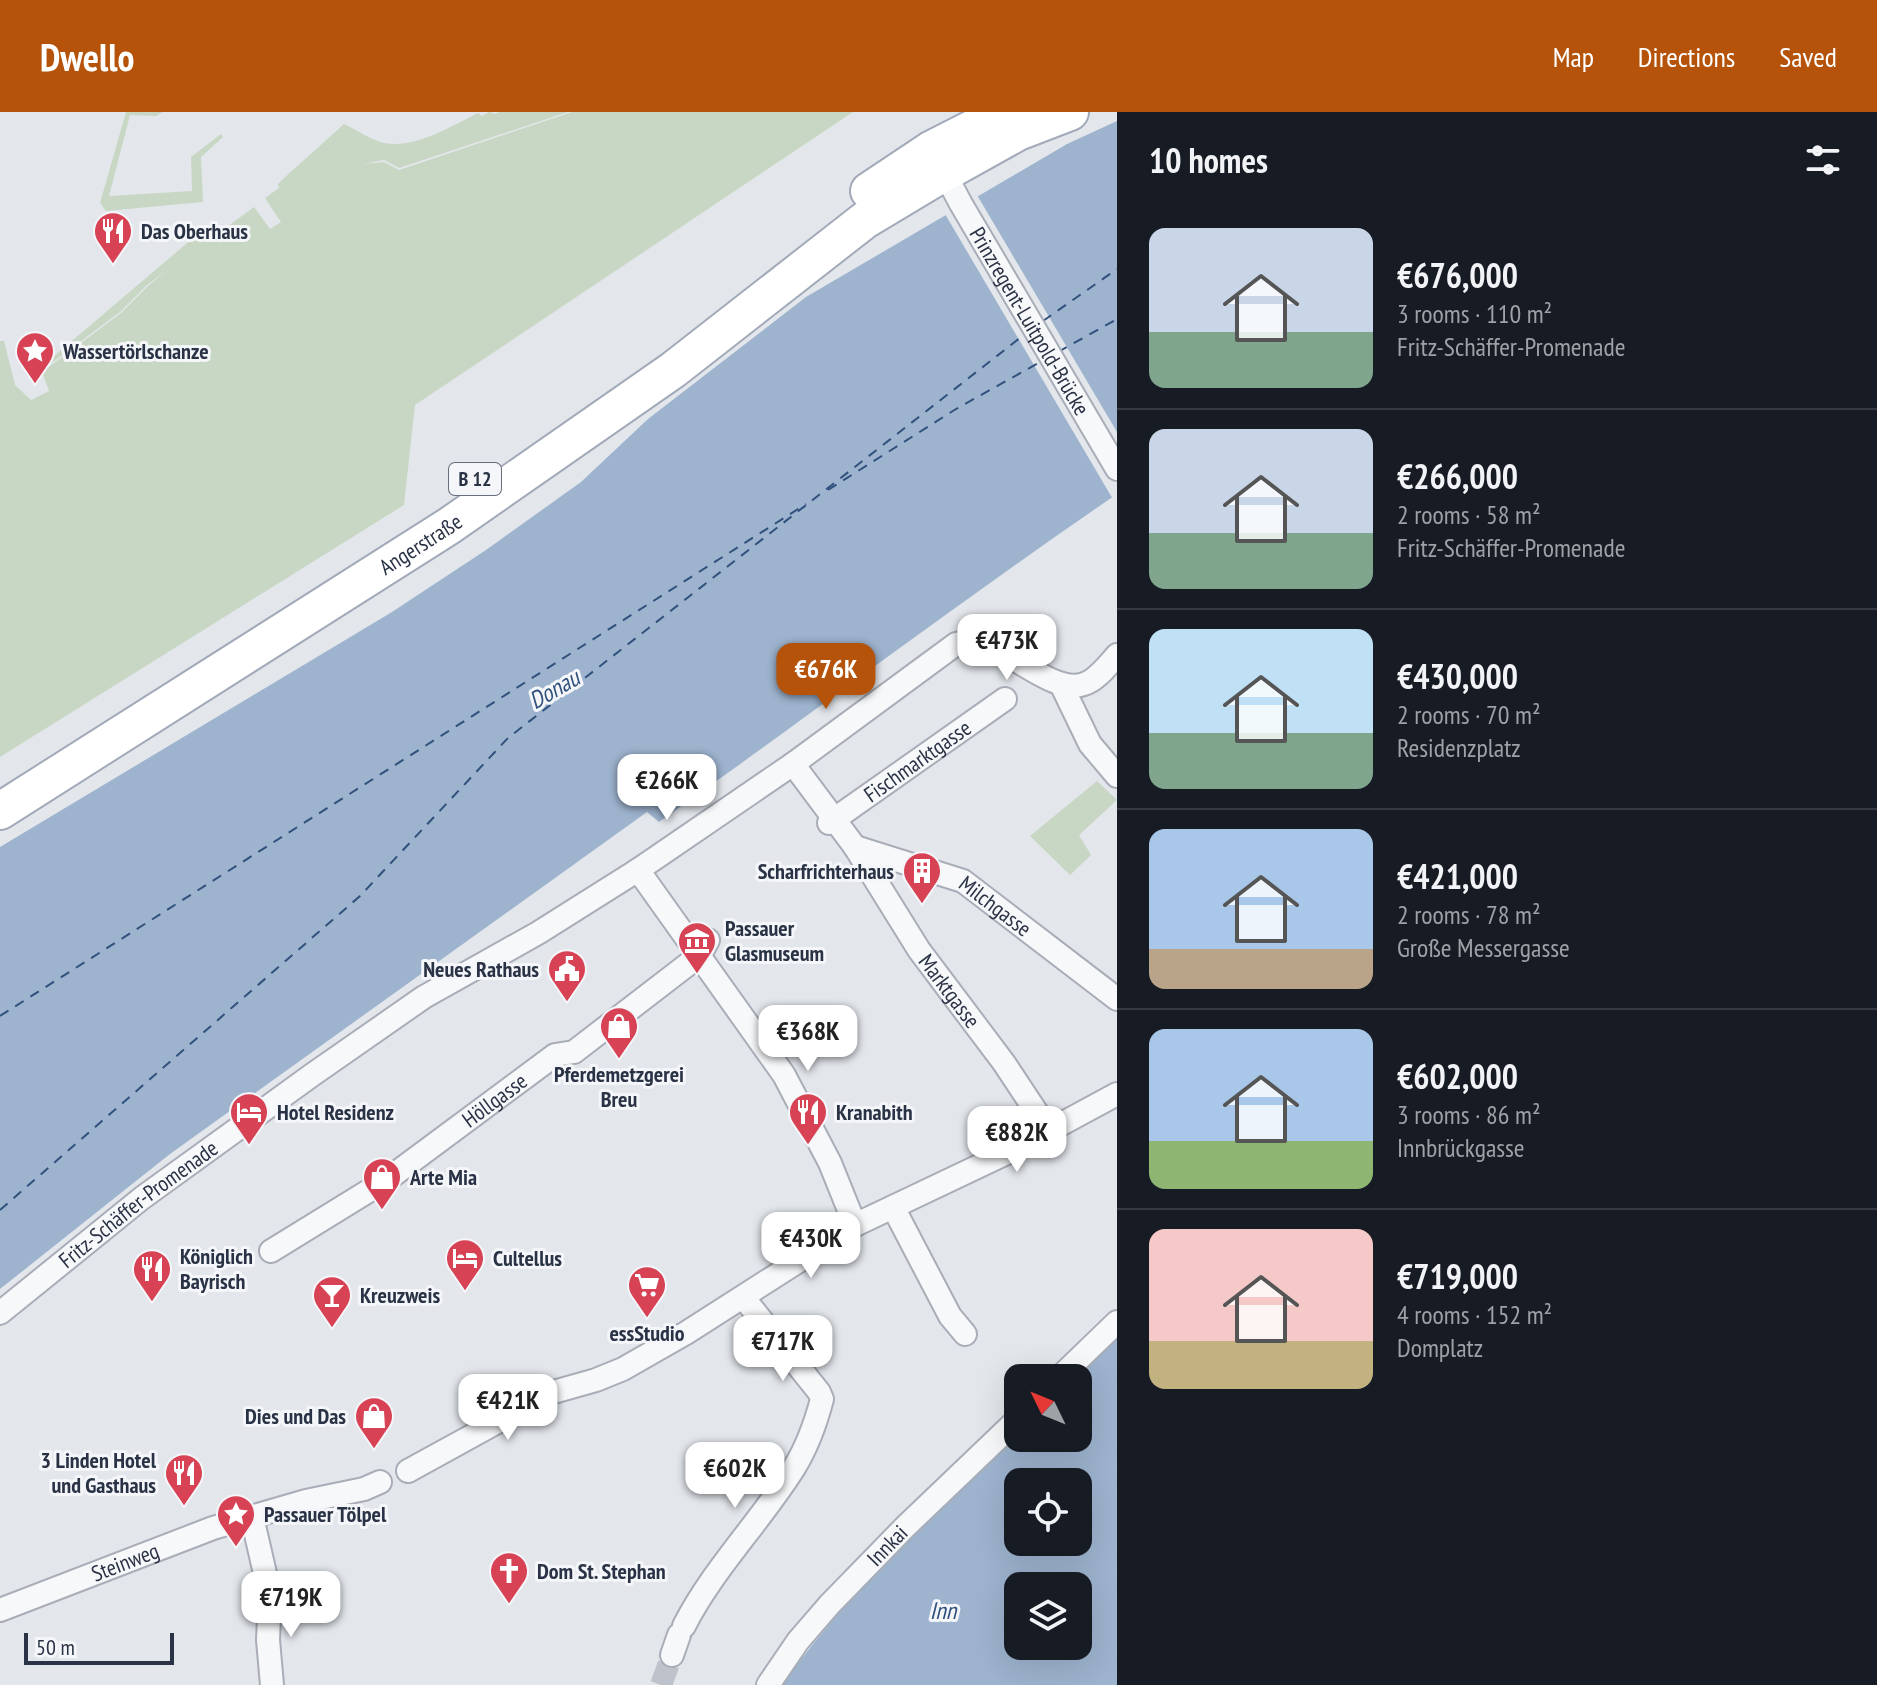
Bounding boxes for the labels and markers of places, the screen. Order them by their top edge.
restaurant icon: Das Oberhaus [92,210,134,265]
place label: Das Oberhaus [141,217,248,245]
place icon: Wassertörlschanze [14,330,56,385]
place label: Wassertörlschanze [62,337,209,365]
pin: €473K [951,614,1063,682]
pin: €676K [770,643,882,711]
pin: €266K [611,754,723,822]
building icon: Scharfrichterhaus [901,850,943,905]
place label: Scharfrichterhaus [758,857,894,885]
place label: Passauer Glasmuseum [725,914,824,967]
museum icon: Passauer Glasmuseum [676,920,718,975]
public building icon: Neues Rathaus [546,948,588,1003]
place label: Neues Rathaus [423,955,539,983]
shop icon: Pferdemetzgerei Breu [598,1005,640,1060]
pin: €368K [752,1005,864,1073]
place label: Pferdemetzgerei Breu [554,1060,684,1113]
hotel icon: Hotel Residenz [228,1091,270,1146]
restaurant icon: Kranabith [787,1091,829,1146]
place label: Hotel Residenz [277,1098,394,1126]
place label: Kranabith [836,1098,913,1126]
pin: €882K [961,1106,1073,1174]
shop icon: Arte Mia [361,1156,403,1211]
place label: Arte Mia [409,1163,477,1191]
pin: €430K [755,1212,867,1280]
hotel icon: Cultellus [444,1237,486,1292]
place label: Königlich Bayrisch [180,1242,253,1295]
place label: Cultellus [493,1244,562,1272]
restaurant icon: Königlich Bayrisch [131,1248,173,1303]
supermarket icon: essStudio [626,1264,668,1319]
bar icon: Kreuzweis [311,1274,353,1329]
place label: Kreuzweis [360,1281,440,1309]
pin: €717K [727,1315,839,1383]
place label: essStudio [609,1319,685,1347]
pin: €421K [452,1374,564,1442]
shop icon: Dies und Das [353,1395,395,1450]
place label: Dies und Das [245,1402,346,1430]
pin: €602K [679,1442,791,1510]
place label: 3 Linden Hotel und Gasthaus [41,1446,157,1499]
restaurant icon: 3 Linden Hotel und Gasthaus [163,1452,205,1507]
place icon: Passauer Tölpel [215,1493,257,1548]
place label: Passauer Tölpel [264,1500,387,1528]
church icon: Dom St. Stephan [488,1550,530,1605]
place label: Dom St. Stephan [537,1557,666,1585]
pin: €719K [235,1571,347,1639]

